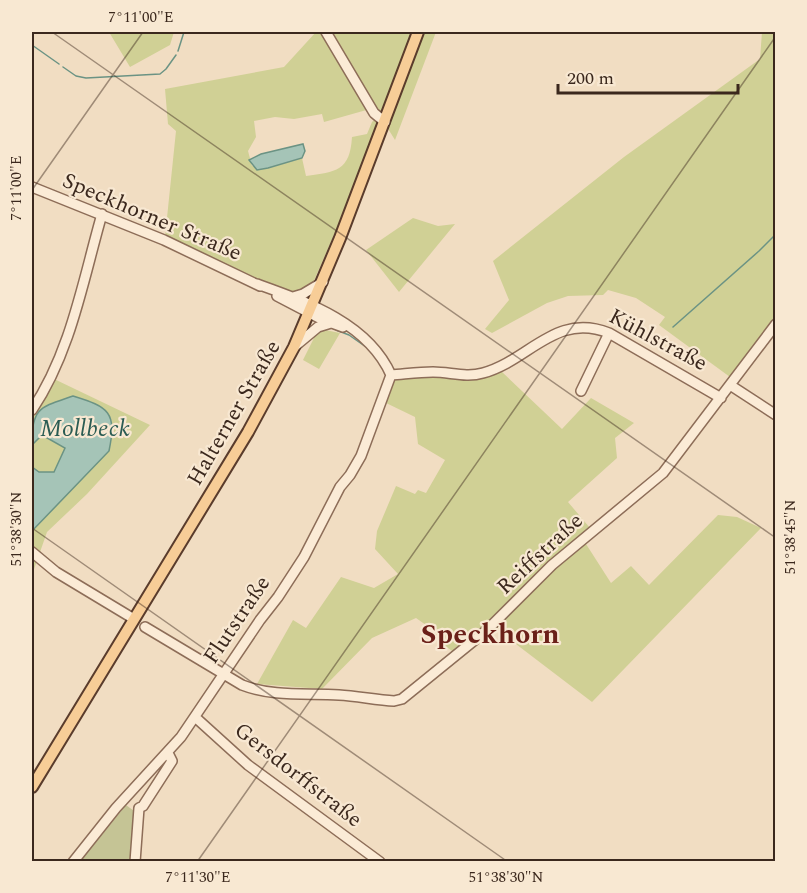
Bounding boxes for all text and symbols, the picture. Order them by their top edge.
text: 7°11'00"E [108,6,174,29]
scale bar [558,57,738,95]
text: 200 m [567,65,614,92]
text: 7°11'00"E [5,155,28,221]
street label: Speckhorner Straße [57,164,247,270]
street label: Kühlstraße [603,300,713,380]
street label: Halterner Straße [179,334,289,492]
water label: Mollbeck [40,411,130,447]
text: 51°38'30"N [5,491,28,567]
text: 51°38'45"N [779,499,802,575]
street label: Reiffstraße [489,505,591,603]
street label: Flutstraße [195,569,279,671]
district label: Speckhorn [420,613,560,656]
street label: Gersdorffstraße [227,714,369,836]
text: 7°11'30"E [165,866,231,889]
text: 51°38'30"N [469,866,544,889]

